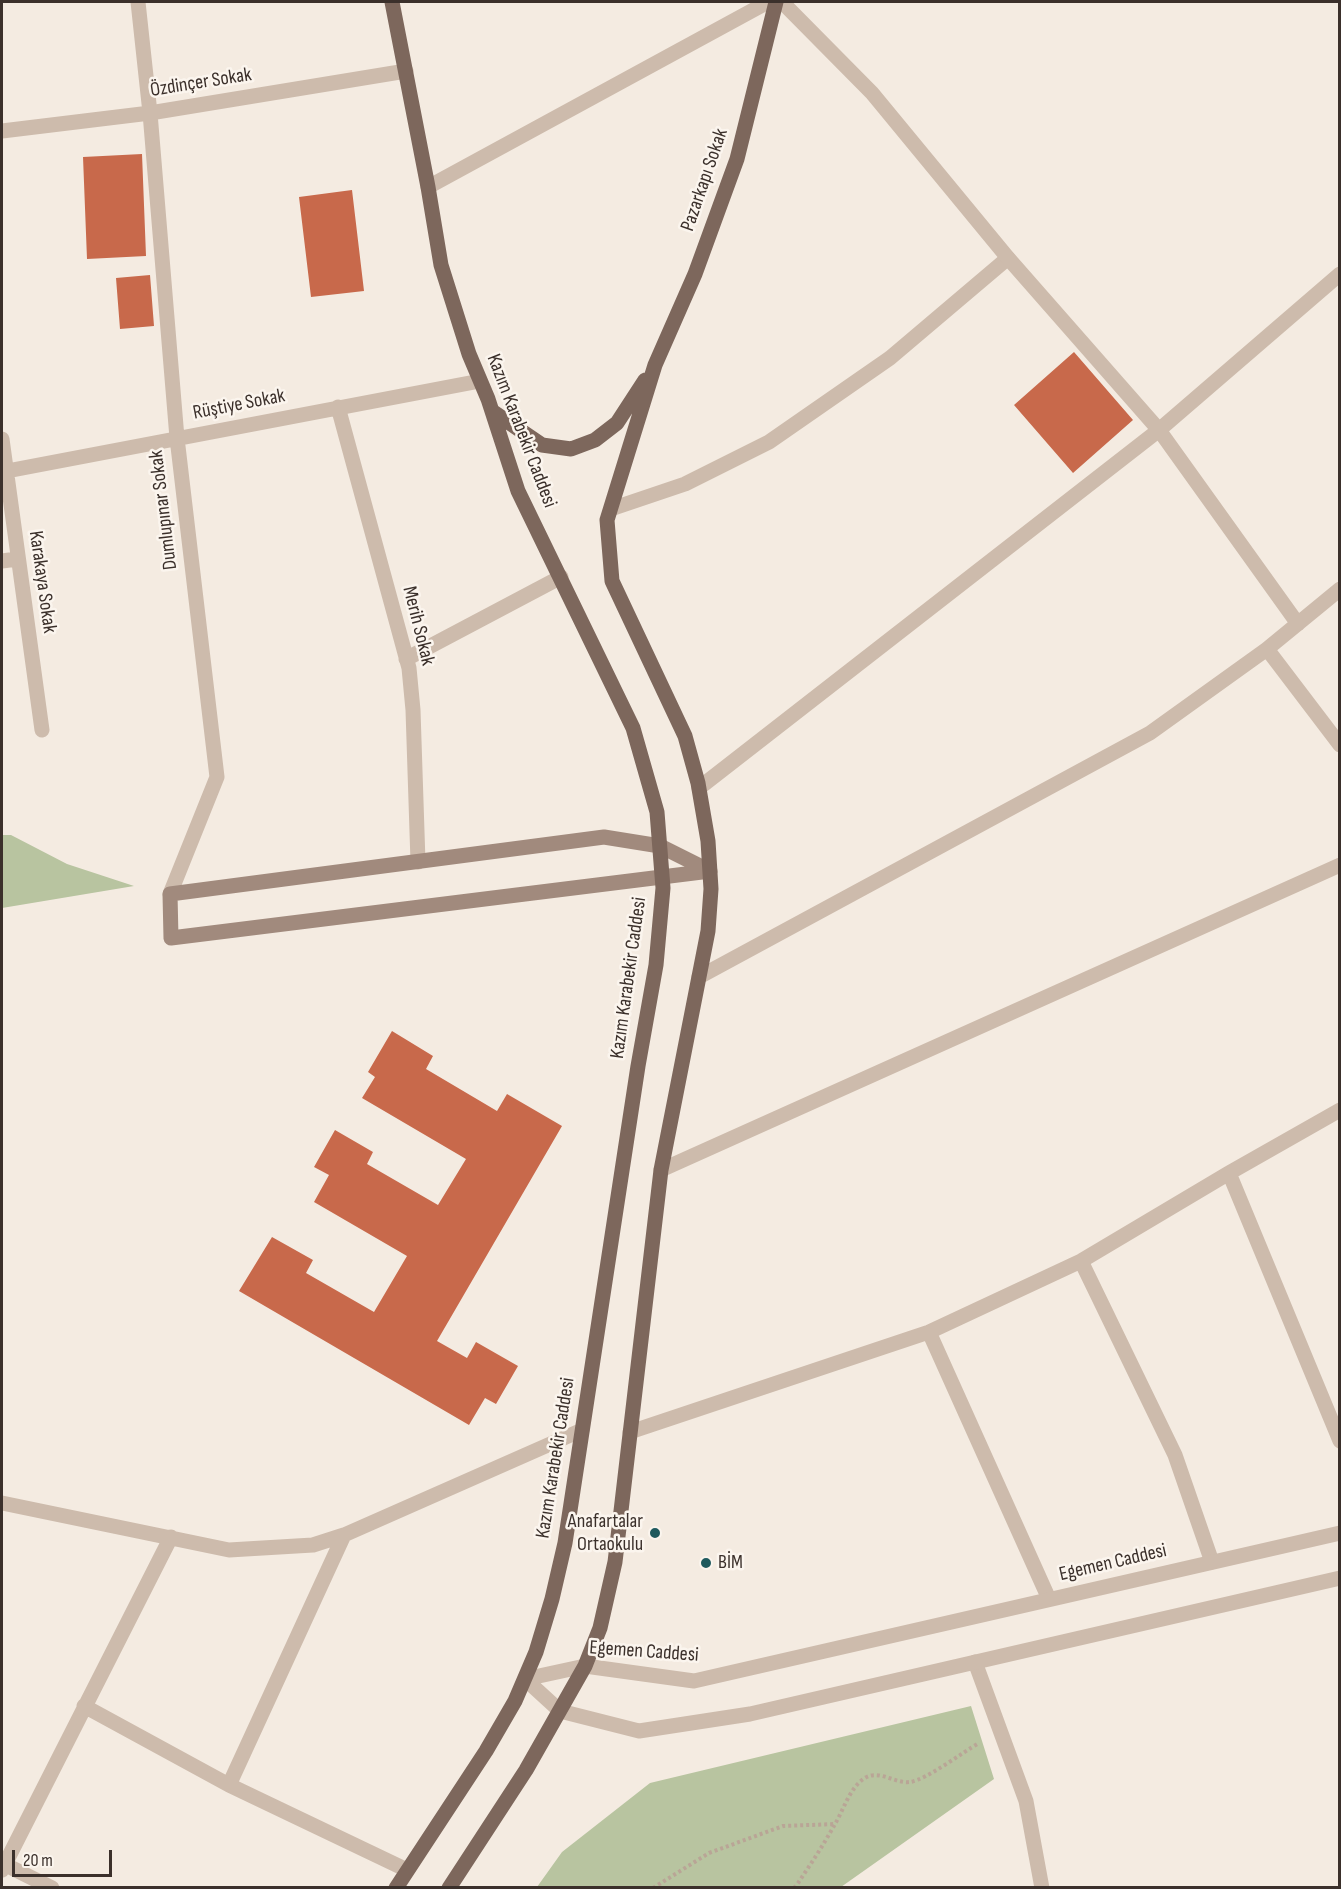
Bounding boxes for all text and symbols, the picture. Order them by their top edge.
street label: Özdinçer Sokak [149,63,253,103]
street label: Pazarkapı Sokak [676,126,734,234]
street label: Kazım Karabekir Caddesi [481,351,561,511]
street label: Rüştiye Sokak [191,384,287,426]
street label: Dumlupınar Sokak [145,449,183,571]
street label: Karakaya Sokak [23,529,61,635]
street label: Merih Sokak [397,584,439,668]
street label: Kazım Karabekir Caddesi [606,896,652,1060]
street label: Kazım Karabekir Caddesi [531,1376,581,1540]
place label: Anafartalar Ortaokulu [568,1510,643,1557]
marker: Anafartalar Ortaokulu [648,1526,662,1540]
street label: Egemen Caddesi [1057,1539,1169,1587]
place label: BİM [718,1551,743,1575]
marker: BİM [699,1556,713,1570]
street label: Egemen Caddesi [589,1636,699,1668]
scale bar [15,1838,116,1876]
text: 20 m [23,1850,53,1871]

